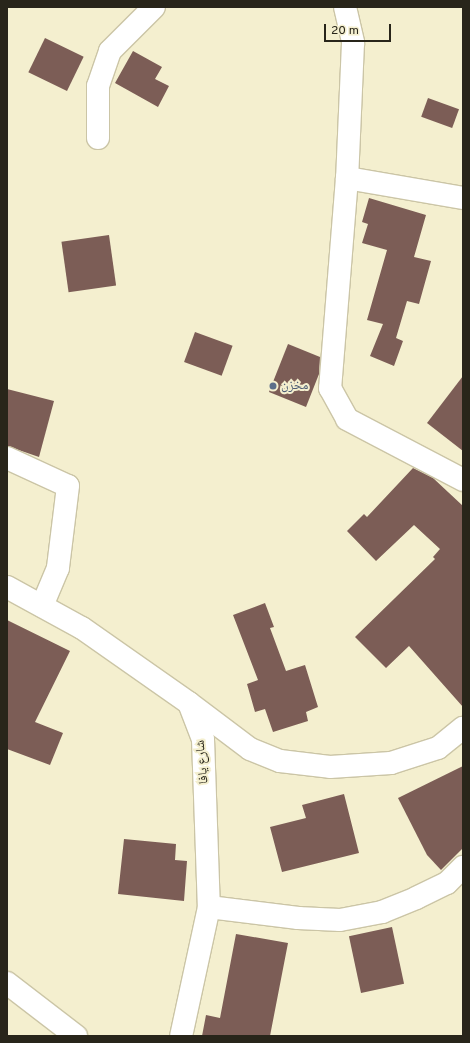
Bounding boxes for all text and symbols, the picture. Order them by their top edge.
scale bar [326,16,393,42]
text: 20 m [331,23,359,39]
place label: مخزن [281,378,308,394]
marker: مخزن [268,381,278,391]
street label: شارع يافا [193,739,213,785]

